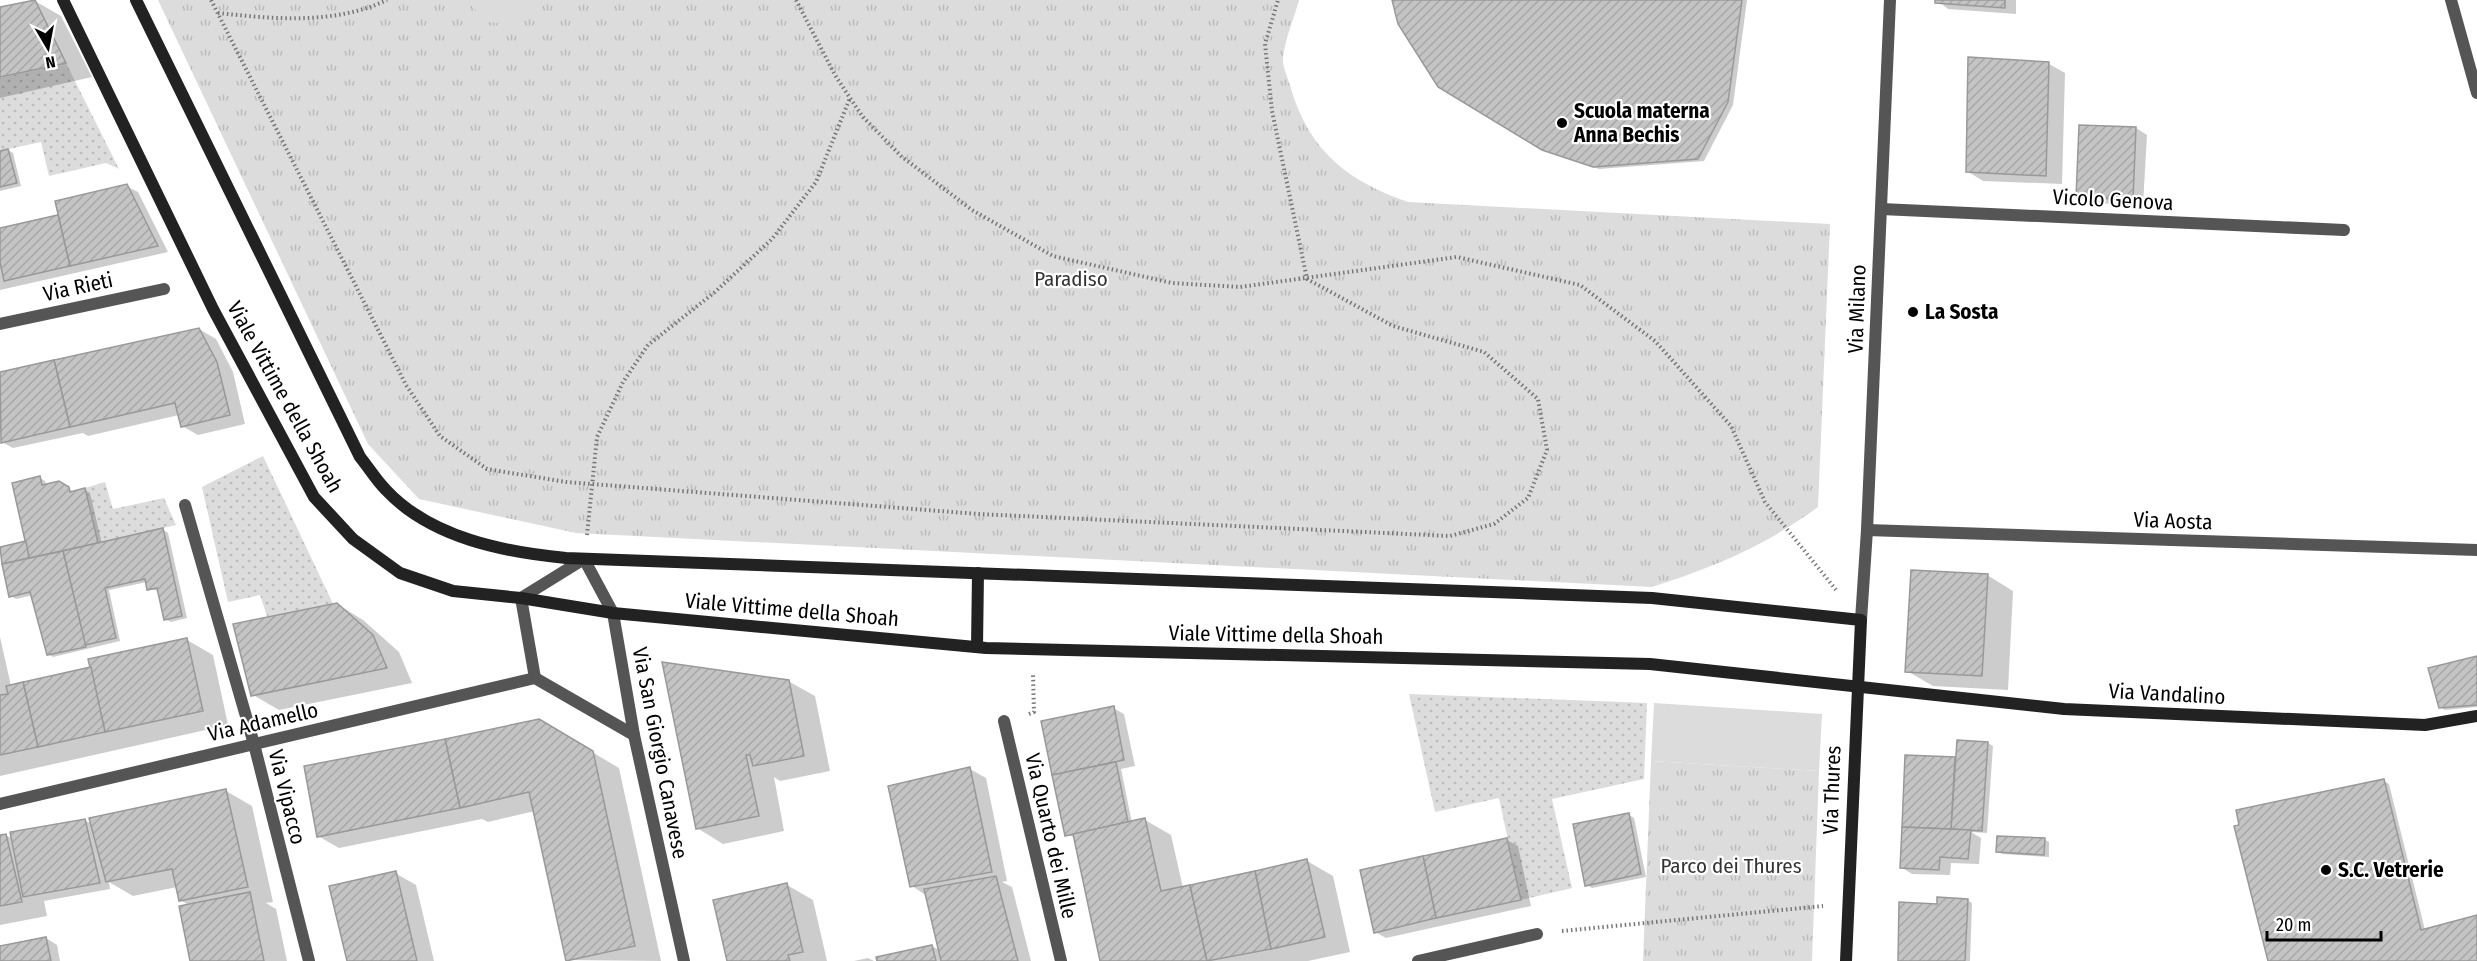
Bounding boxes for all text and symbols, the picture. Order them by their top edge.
north arrow [18,18,78,78]
text: N [44,52,57,72]
place label: Scuola materna Anna Bechis [1573,98,1710,148]
marker: Scuola materna Anna Bechis [1555,116,1569,130]
street label: Vicolo Genova [2052,184,2174,216]
street label: Via Milano [1842,264,1872,354]
park label: Paradiso [1034,266,1108,292]
street label: Via Rieti [41,267,115,307]
street label: Viale Vittime della Shoah [222,297,348,497]
place label: La Sosta [1925,299,1998,325]
marker: La Sosta [1906,305,1920,319]
street label: Via Aosta [2133,507,2213,535]
street label: Viale Vittime della Shoah [684,588,900,632]
street label: Viale Vittime della Shoah [1168,620,1384,650]
street label: Via San Giorgio Canavese [627,645,693,861]
street label: Via Vandalino [2108,678,2226,710]
street label: Via Adamello [205,697,321,747]
street label: Via Thures [1817,745,1847,835]
street label: Via Vipacco [263,747,311,847]
street label: Via Quarto dei Mille [1019,751,1083,921]
park label: Parco dei Thures [1660,853,1802,879]
place label: S.C. Vetrerie [2338,857,2444,883]
marker: S.C. Vetrerie [2319,863,2333,877]
scale bar [2267,904,2381,942]
text: 20 m [2276,914,2311,936]

